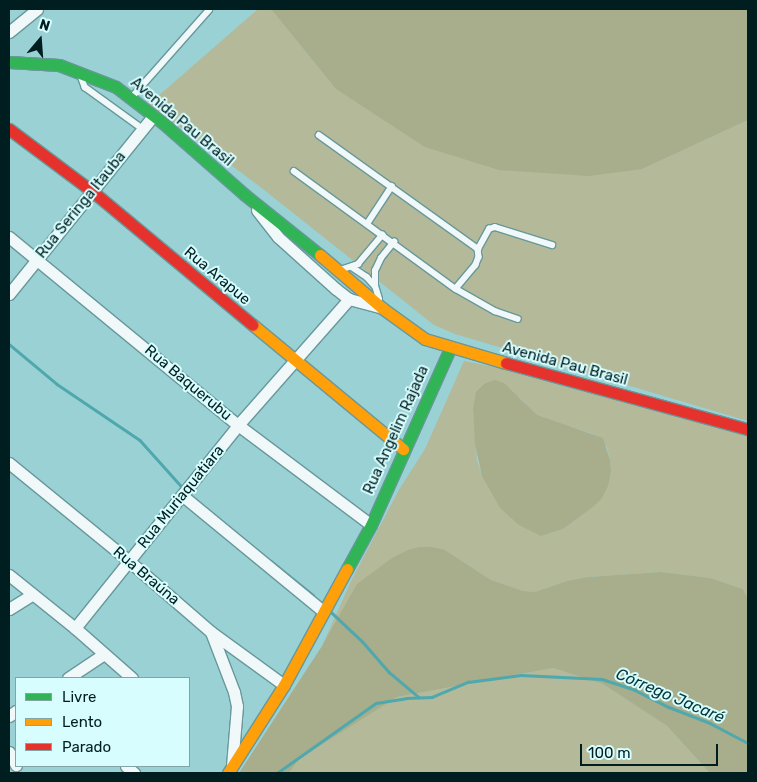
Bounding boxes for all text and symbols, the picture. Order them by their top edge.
north arrow [15,15,65,65]
text: N [37,16,52,35]
street label: Avenida Pau Brasil [127,74,237,170]
street label: Rua Seringa Itauba [32,148,130,262]
street label: Rua Arapue [180,243,254,309]
street label: Avenida Pau Brasil [500,339,630,389]
street label: Rua Baquerubu [141,341,235,425]
street label: Rua Angelim Rajada [359,363,433,497]
street label: Rua Muriaquatiara [134,442,228,552]
street label: Rua Braúna [109,543,183,609]
water label: Córrego Jacaré [613,664,727,728]
legend [15,677,190,767]
text: Livre [62,688,96,706]
text: Lento [62,713,102,731]
scale bar [582,734,720,766]
text: Parado [62,738,111,756]
text: 100 m [588,744,630,762]

